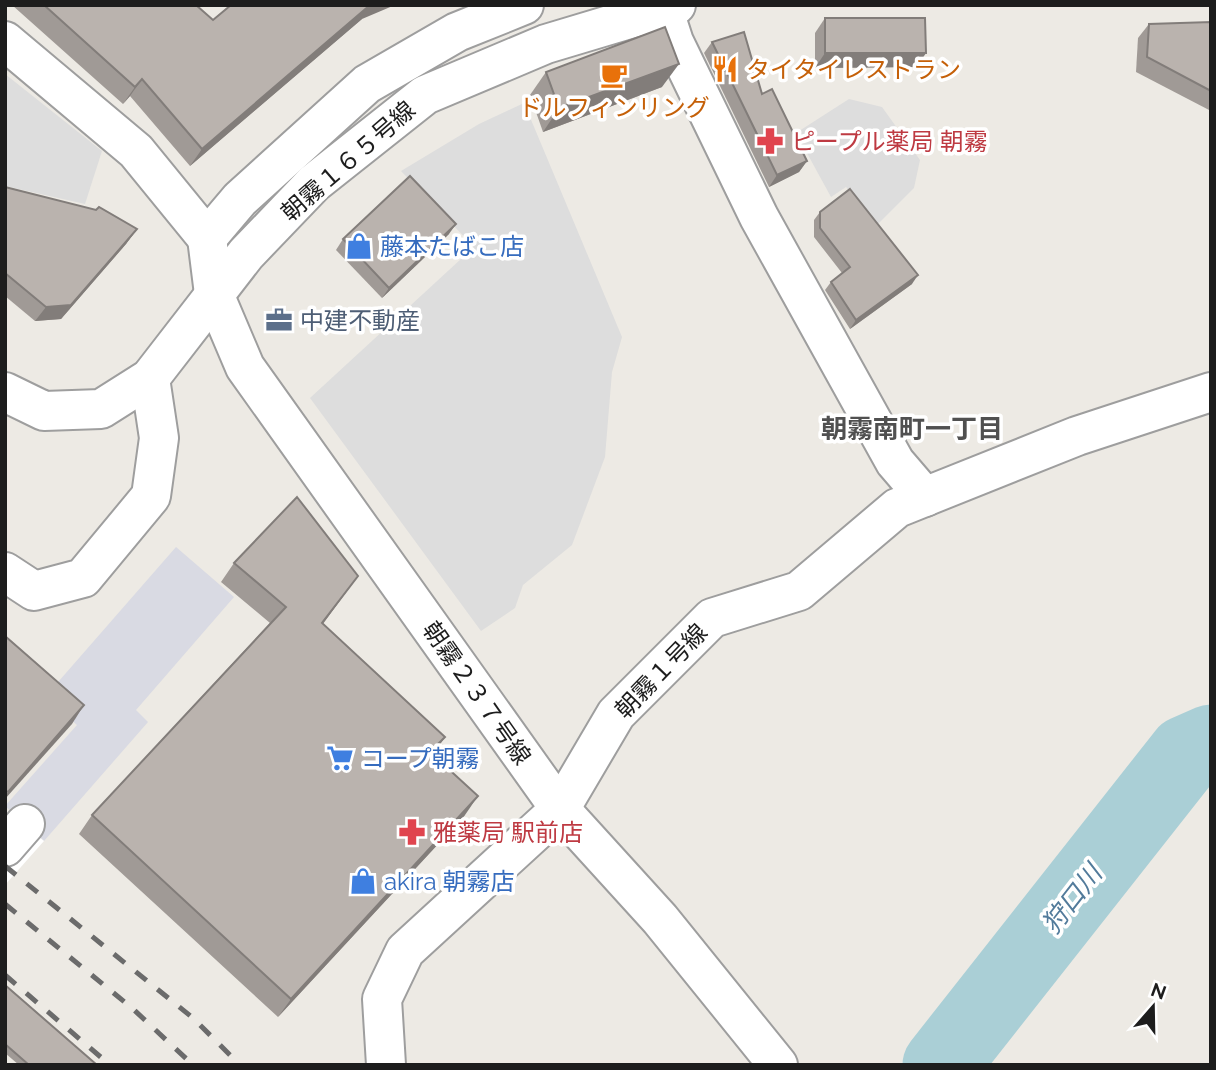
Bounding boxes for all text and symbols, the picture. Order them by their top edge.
restaurant icon: タイタイレストラン [710,54,740,84]
place label: タイタイレストラン [746,55,961,84]
cafe icon: ドルフィンリング [599,60,629,90]
place label: ドルフィンリング [518,93,710,122]
street label: 朝霧１６５号線 [275,95,421,227]
pharmacy icon: ピープル薬局 朝霧 [755,126,785,156]
place label: ピープル薬局 朝霧 [791,127,988,156]
shop icon: 藤本たばこ店 [344,231,374,261]
place label: 藤本たばこ店 [380,232,524,261]
office icon: 中建不動産 [264,305,294,335]
place label: 中建不動産 [300,306,420,335]
district label: 朝霧南町一丁目 [821,414,1003,444]
street label: 朝霧２３７号線 [417,616,537,770]
street label: 朝霧１号線 [609,618,713,724]
supermarket icon: コープ朝霧 [325,743,355,773]
place label: コープ朝霧 [361,744,480,773]
pharmacy icon: 雅薬局 駅前店 [397,817,427,847]
place label: 雅薬局 駅前店 [433,818,583,847]
water label: 狩口川 [1036,857,1110,939]
shop icon: akira 朝霧店 [348,866,378,896]
place label: akira 朝霧店 [384,867,515,896]
north arrow [1118,972,1188,1042]
text: N [1148,978,1169,1004]

